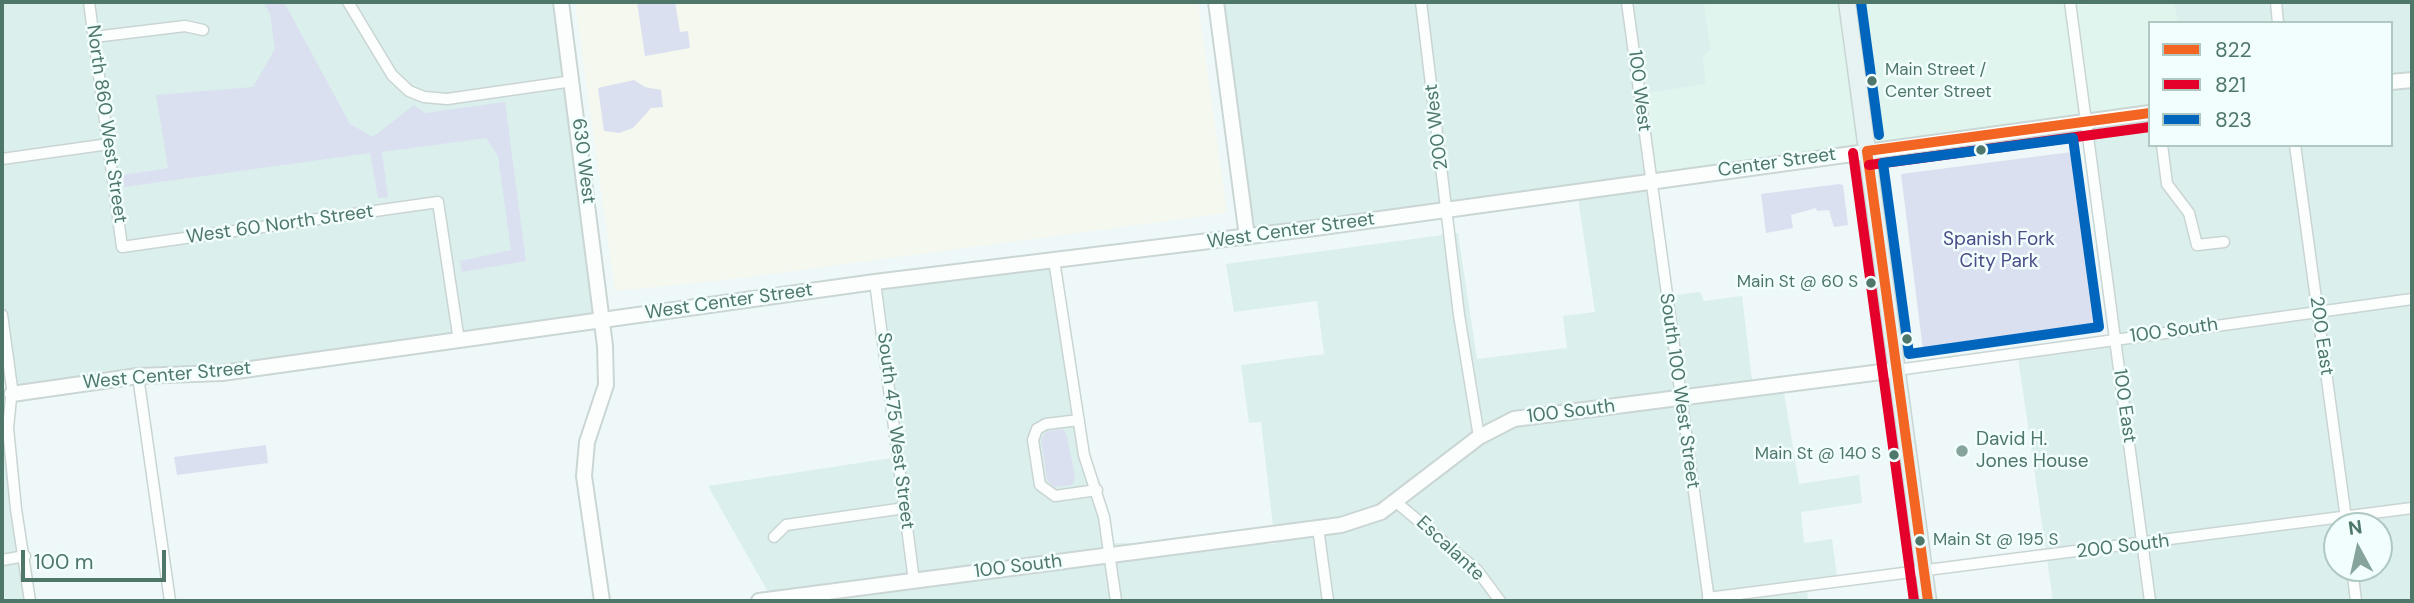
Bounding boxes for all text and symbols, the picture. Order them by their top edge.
legend [2148,21,2393,147]
street label: North 860 West Street [81,23,131,225]
text: 822 [2215,36,2252,64]
street label: 100 West [1623,49,1655,133]
place label: Main Street / Center Street [1885,61,1992,101]
text: 821 [2215,71,2246,99]
marker: Main Street / Center Street [1865,74,1879,88]
street label: 200 West [1420,83,1454,171]
text: 823 [2215,106,2252,134]
street label: 630 West [566,117,600,205]
street label: Center Street [1716,143,1838,183]
unlabelled marker [1974,143,1988,157]
street label: West 60 North Street [185,201,375,249]
street label: West Center Street [1206,208,1376,254]
park label: Spanish Fork City Park [1943,229,2055,273]
place label: Main St @ 60 S [1737,273,1858,293]
marker: Main St @ 60 S [1864,276,1878,290]
street label: West Center Street [644,279,814,325]
street label: South 100 West Street [1654,292,1704,490]
street label: 200 East [2304,295,2338,377]
street label: 100 South [2129,314,2219,348]
street label: South 475 West Street [872,331,918,531]
unlabelled marker [1900,332,1914,346]
street label: West Center Street [82,357,252,395]
street label: 100 East [2108,367,2140,445]
street label: 100 South [1526,395,1616,429]
place label: David H. Jones House [1976,429,2088,473]
marker: David H. Jones House [1954,443,1970,459]
place label: Main St @ 140 S [1755,445,1881,465]
marker: Main St @ 140 S [1887,448,1901,462]
street label: Escalante [1411,512,1489,586]
north arrow [2323,512,2393,582]
text: N [2347,514,2364,541]
street label: 200 South [2075,530,2171,564]
place label: Main St @ 195 S [1933,531,2058,551]
marker: Main St @ 195 S [1913,534,1927,548]
scale bar [24,536,170,580]
text: 100 m [34,548,94,576]
street label: 100 South [973,550,1063,584]

